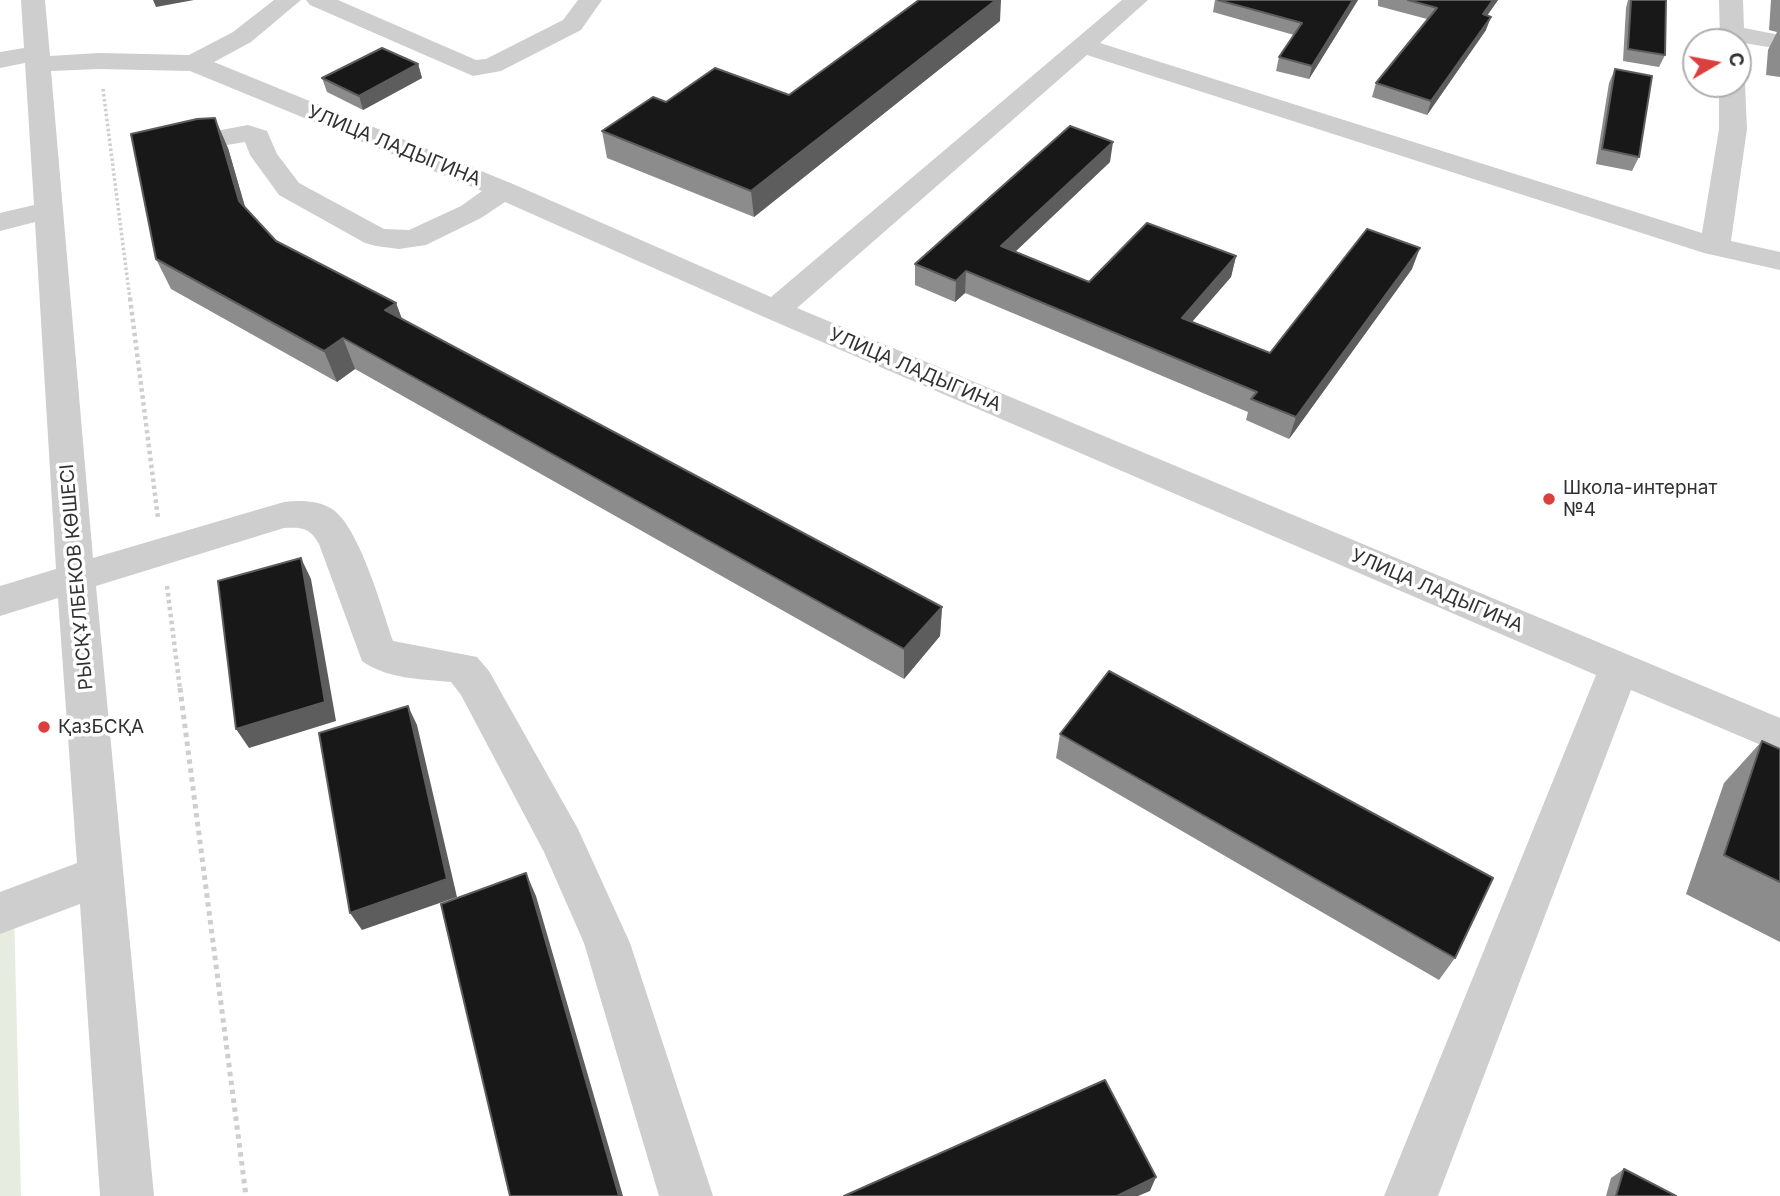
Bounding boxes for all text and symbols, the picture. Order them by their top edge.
north arrow [1682,28,1752,98]
text: С [1724,51,1749,69]
street label: УЛИЦА ЛАДЫГИНА [304,101,484,191]
street label: УЛИЦА ЛАДЫГИНА [825,323,1005,417]
street label: РЫСҚҰЛБЕКОВ КӨШЕСІ [56,463,98,691]
place label: Школа-интернат №4 [1563,477,1717,521]
marker: Школа-интернат №4 [1541,491,1557,507]
street label: УЛИЦА ЛАДЫГИНА [1347,544,1527,638]
place label: ҚазБСҚА [58,716,144,738]
marker: ҚазБСҚА [36,719,52,735]

